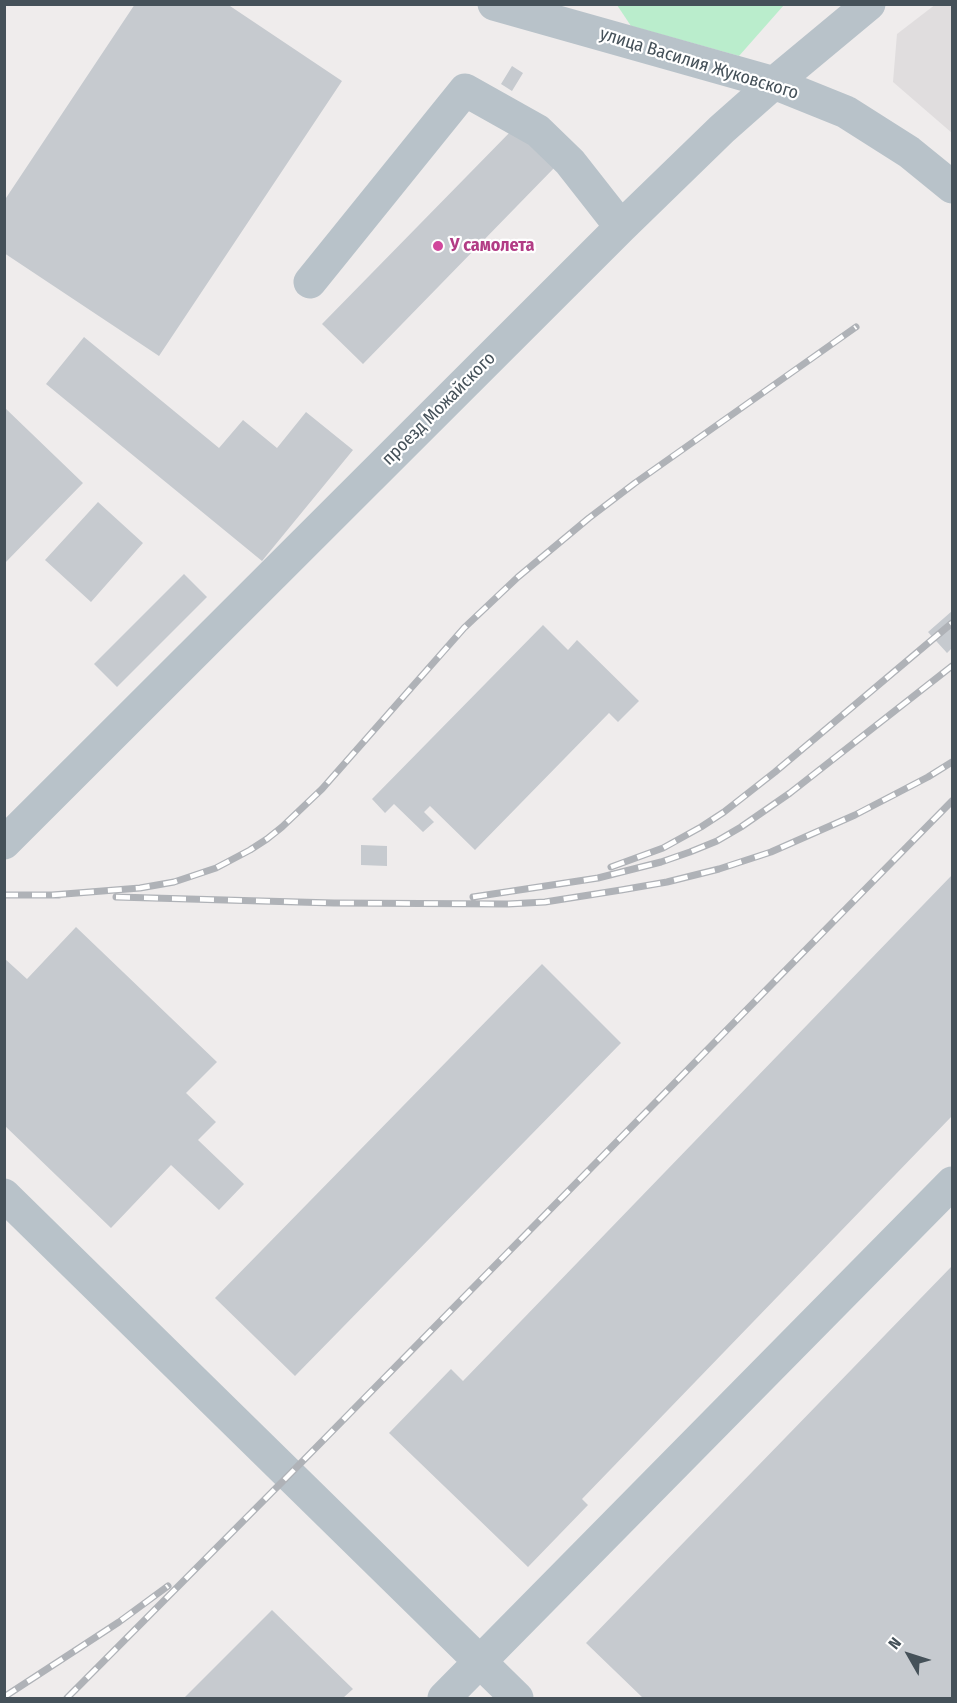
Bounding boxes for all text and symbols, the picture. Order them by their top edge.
street label: улица Василия Жуковского [597,23,801,105]
place label: У самолета [450,235,534,257]
marker: У самолета [431,239,445,253]
street label: проезд Можайского [378,348,500,470]
north arrow [879,1625,939,1685]
text: N [884,1634,905,1653]

